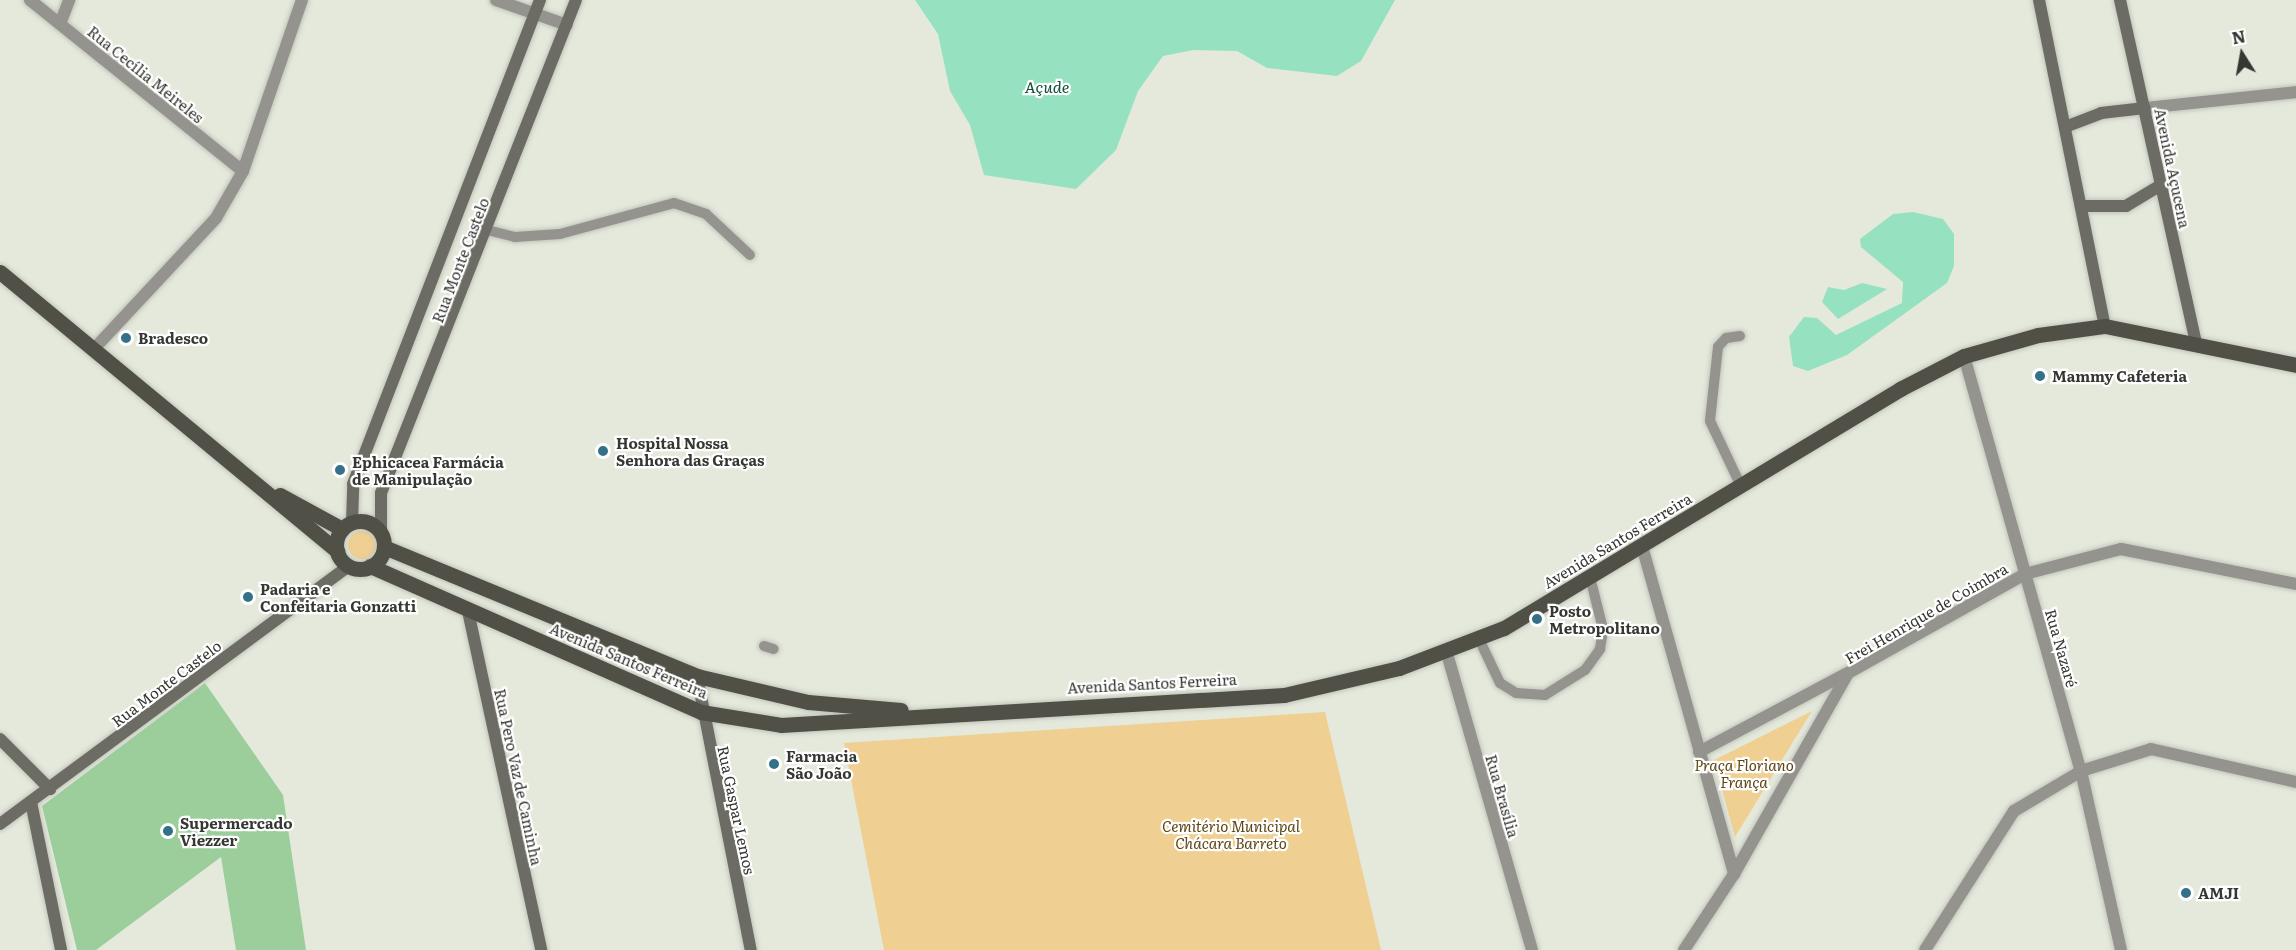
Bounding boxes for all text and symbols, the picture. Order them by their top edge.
street label: Rua Cecília Meireles [84,22,208,126]
text: N [2230,23,2247,49]
north arrow [2212,24,2272,84]
water label: Açude [1025,76,1069,96]
street label: Avenida Açucena [2152,106,2194,230]
street label: Rua Monte Castelo [428,195,492,325]
place label: Bradesco [138,329,208,347]
marker: Bradesco [119,331,133,345]
place label: Mammy Cafeteria [2052,367,2187,385]
marker: Mammy Cafeteria [2033,369,2047,383]
place label: Hospital Nossa Senhora das Graças [616,433,765,468]
marker: Hospital Nossa Senhora das Graças [594,442,612,460]
place label: Ephicacea Farmácia de Manipulação [352,452,504,487]
marker: Ephicacea Farmácia de Manipulação [333,463,347,477]
street label: Avenida Santos Ferreira [1540,489,1694,591]
street label: Frei Henrique de Coimbra [1841,559,2011,667]
place label: Padaria e Confeitaria Gonzatti [260,579,416,614]
marker: Padaria e Confeitaria Gonzatti [241,590,255,604]
place label: Posto Metropolitano [1549,601,1660,636]
street label: Rua Nazaré [2042,607,2082,689]
marker: Posto Metropolitano [1530,612,1544,626]
street label: Avenida Santos Ferreira [547,619,711,701]
street label: Rua Monte Castelo [108,636,224,730]
street label: Avenida Santos Ferreira [1067,670,1237,696]
street label: Rua Pero Vaz de Caminha [491,687,547,867]
street label: Rua Gaspar Lemos [715,744,759,876]
place label: Farmacia São João [786,746,857,781]
street label: Rua Brasília [1483,752,1523,840]
park label: Praça Floriano França [1694,755,1794,790]
marker: Farmacia São João [767,757,781,771]
place label: Supermercado Viezzer [180,813,293,848]
park label: Cemitério Municipal Chácara Barreto [1162,816,1300,851]
marker: Supermercado Viezzer [161,824,175,838]
place label: AMJI [2198,884,2239,902]
marker: AMJI [2179,886,2193,900]

